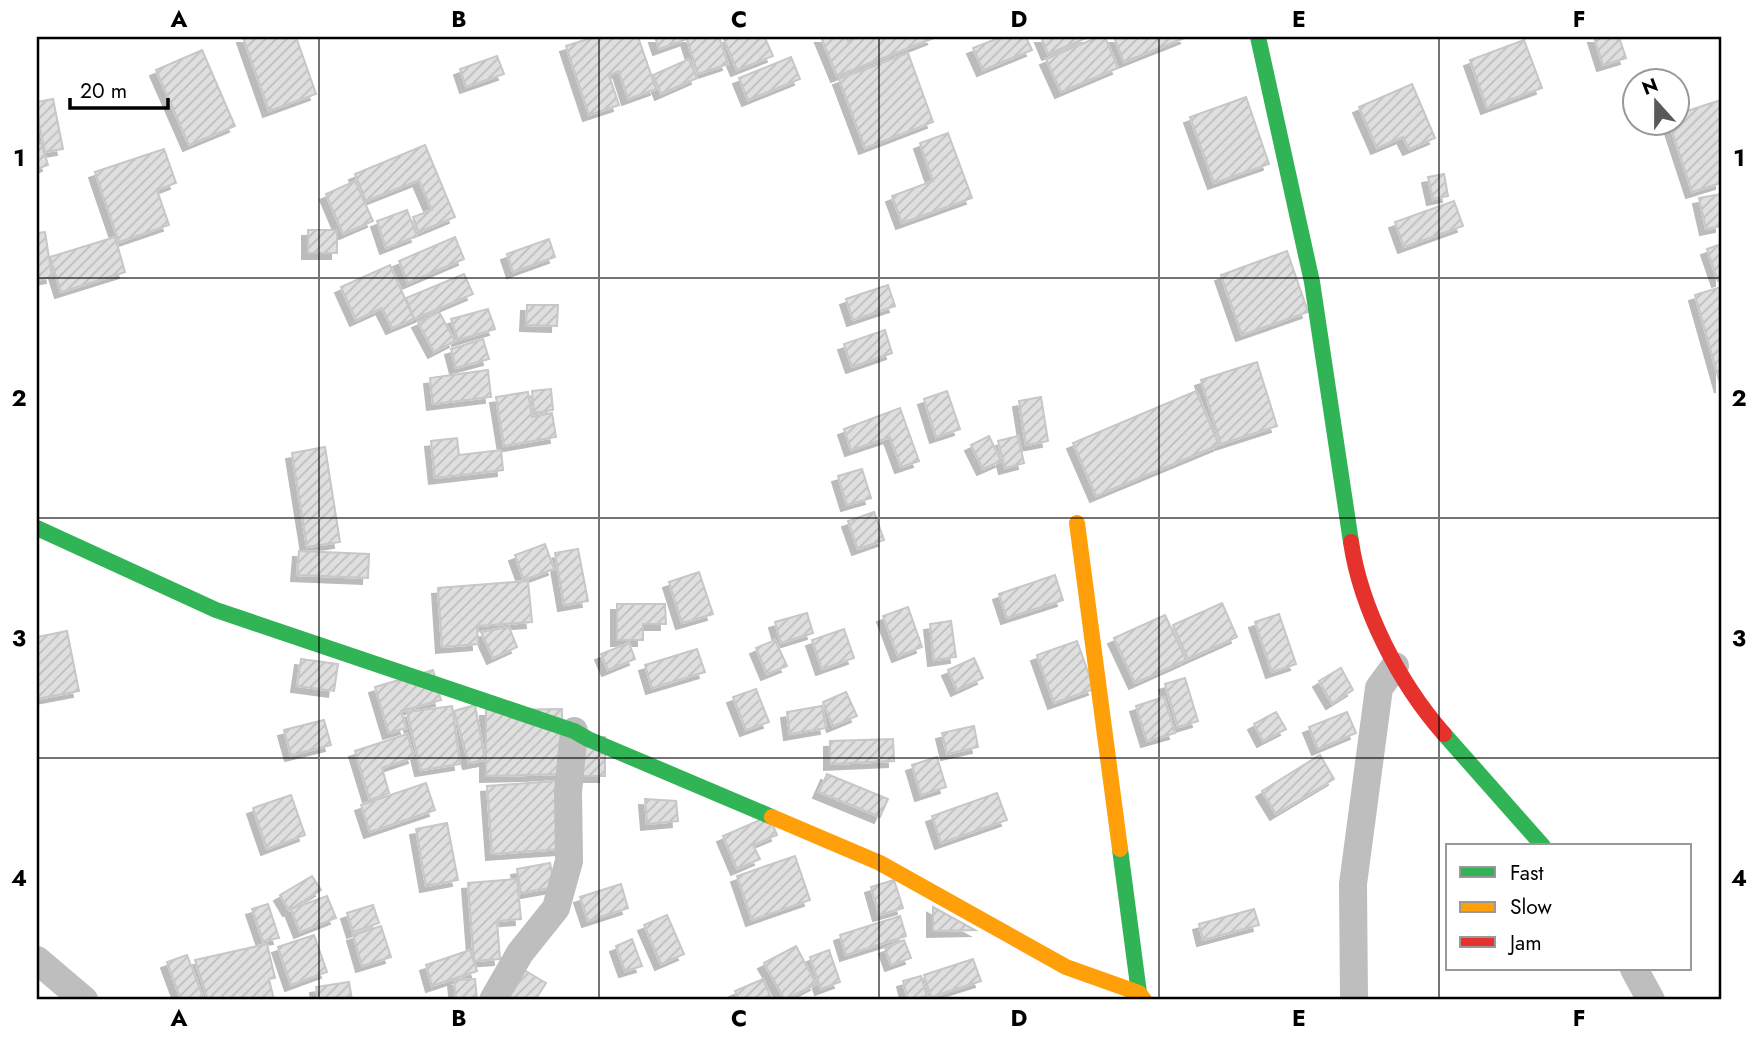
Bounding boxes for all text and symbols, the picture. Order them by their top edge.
text: A [170,2,188,36]
text: B [451,2,467,36]
text: C [731,2,747,36]
text: D [1011,2,1028,36]
text: E [1292,2,1306,36]
text: F [1573,2,1585,36]
scale bar [70,66,168,110]
north arrow [1622,66,1692,136]
text: N [1638,71,1662,102]
text: 20 m [80,76,127,106]
text: 1 [13,141,25,175]
text: 1 [1733,141,1745,175]
text: 2 [11,381,27,415]
text: 2 [1731,381,1747,415]
text: 3 [12,621,26,655]
text: 3 [1732,621,1746,655]
legend [1446,844,1692,970]
text: Fast [1510,858,1543,888]
text: 4 [11,861,27,895]
text: 4 [1731,861,1747,895]
text: Slow [1510,892,1552,922]
text: Jam [1507,928,1542,958]
text: A [170,1001,188,1035]
text: B [451,1001,467,1035]
text: C [731,1001,747,1035]
text: D [1011,1001,1028,1035]
text: E [1292,1001,1306,1035]
text: F [1573,1001,1585,1035]

